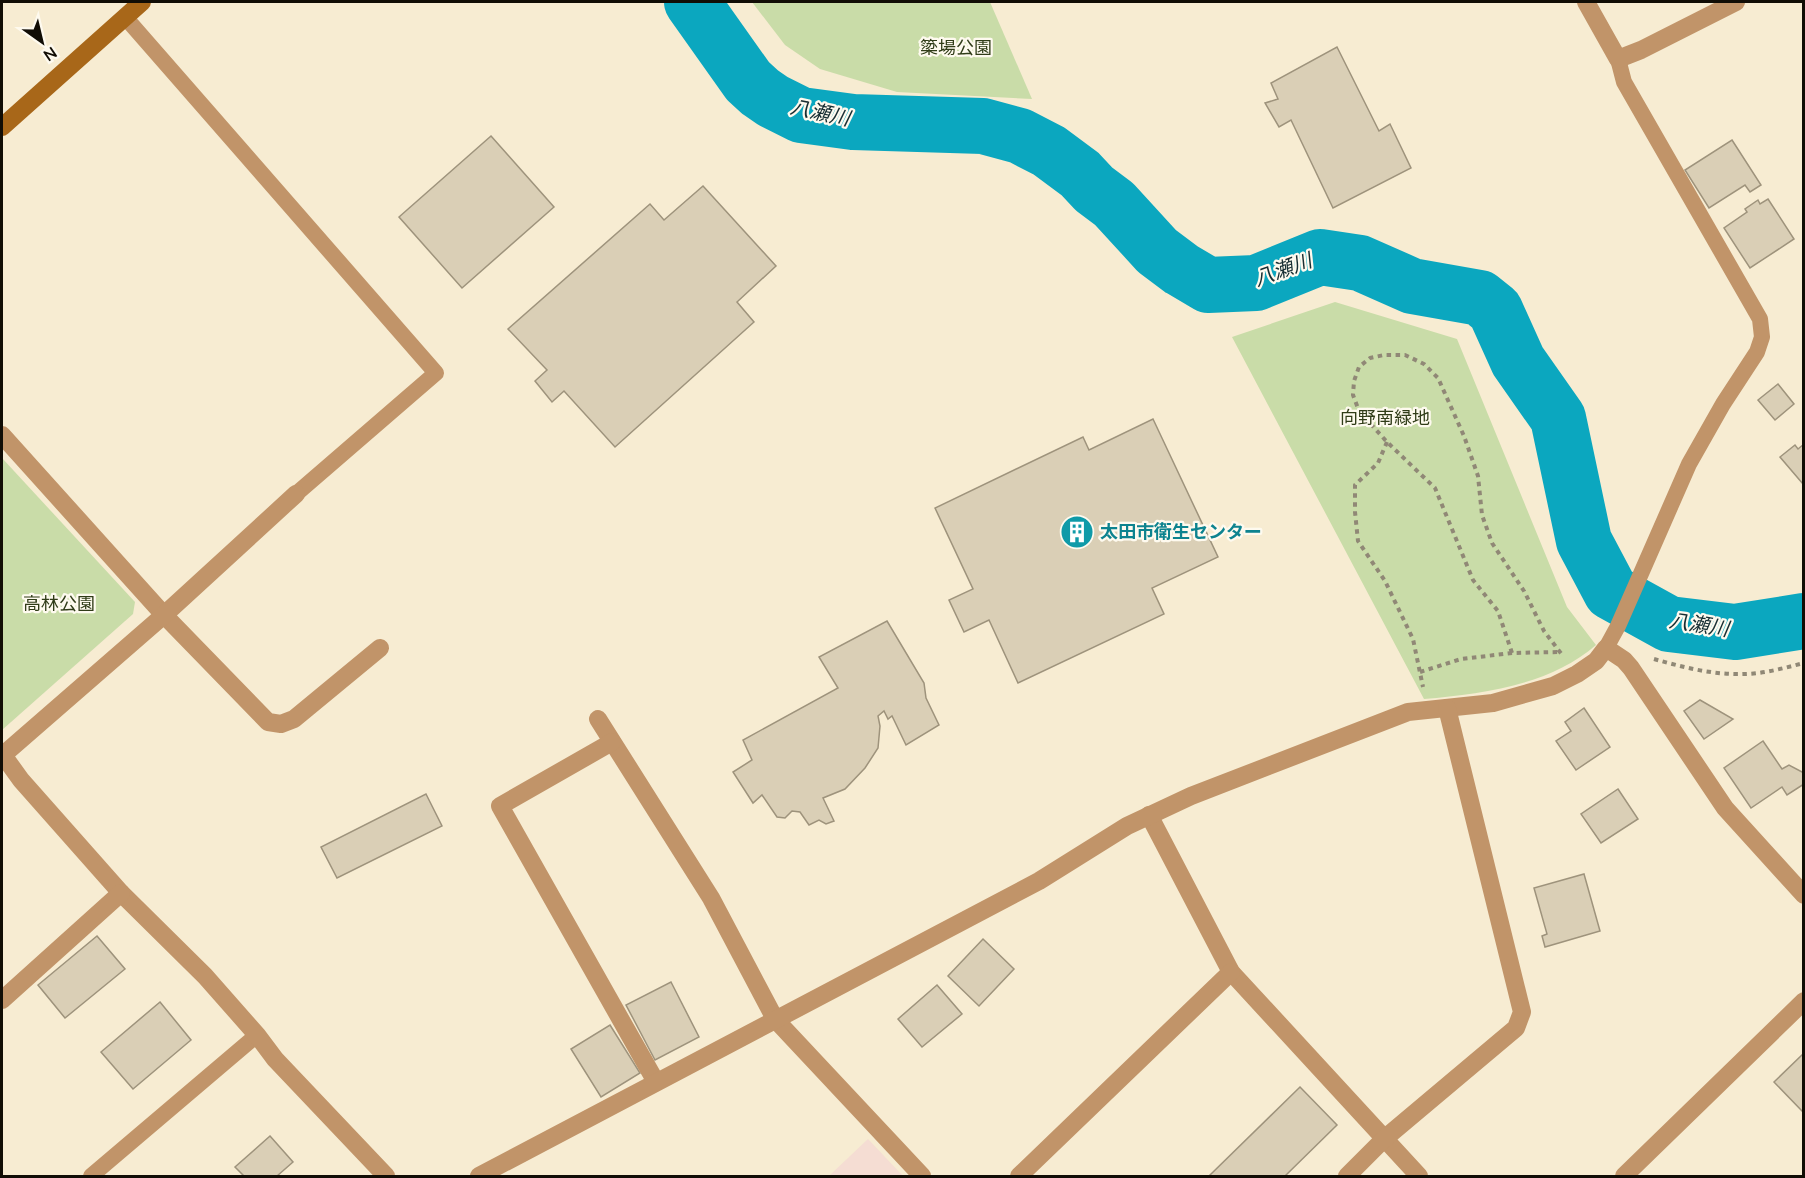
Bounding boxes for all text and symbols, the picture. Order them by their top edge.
north arrow [12,12,72,72]
park label: 簗場公園 [920,36,992,60]
text: N [39,41,61,66]
water label: 八瀬川 [788,94,854,133]
water label: 八瀬川 [1250,246,1318,293]
park label: 向野南緑地 [1340,406,1430,430]
building icon: 太田市衛生センター [1059,514,1095,550]
place label: 太田市衛生センター [1100,520,1262,544]
park label: 高林公園 [23,592,95,616]
water label: 八瀬川 [1667,607,1733,643]

